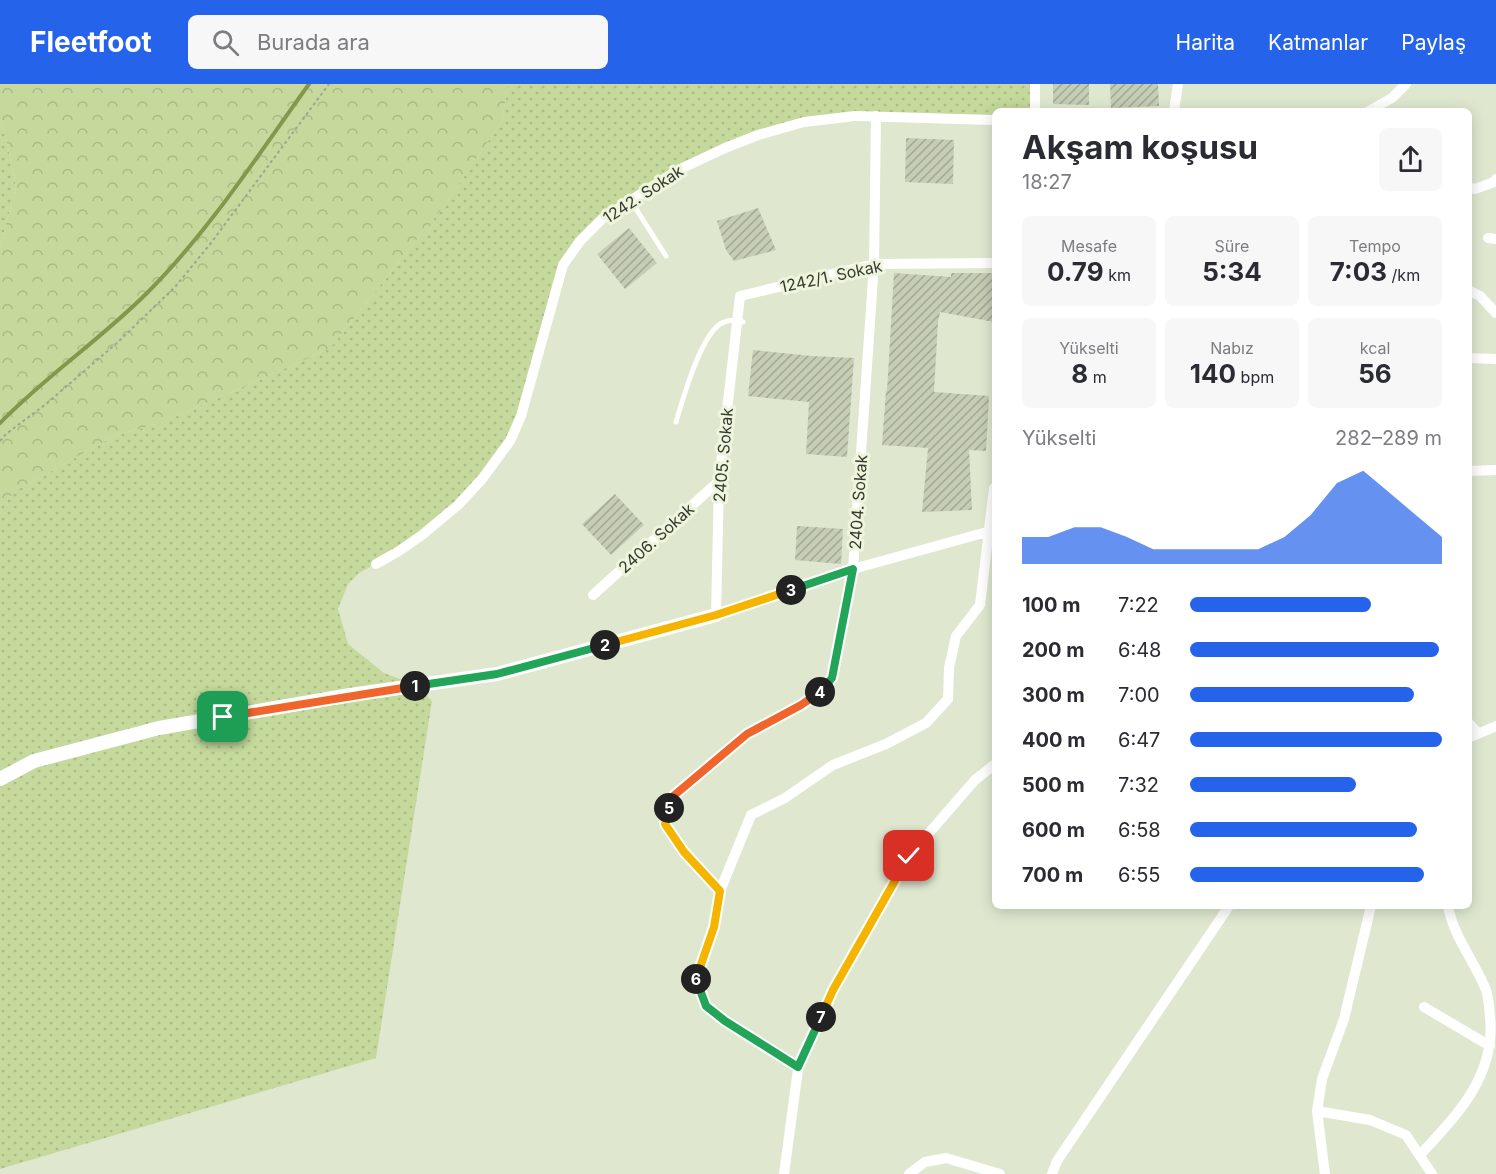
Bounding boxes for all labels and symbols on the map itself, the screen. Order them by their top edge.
street label: 1242. Sokak [599,161,687,227]
street label: 1242/1. Sokak [778,255,884,297]
street label: 2405. Sokak [709,407,737,503]
street label: 2404. Sokak [845,454,871,550]
street label: 2406. Sokak [614,499,698,577]
pin: 3 [776,575,806,605]
pin: 2 [590,630,620,660]
pin: 1 [400,671,430,701]
pin: 4 [805,677,835,707]
pin [197,691,248,742]
pin: 5 [654,793,684,823]
pin [883,830,934,881]
pin: 6 [681,964,711,994]
pin: 7 [806,1002,836,1032]

